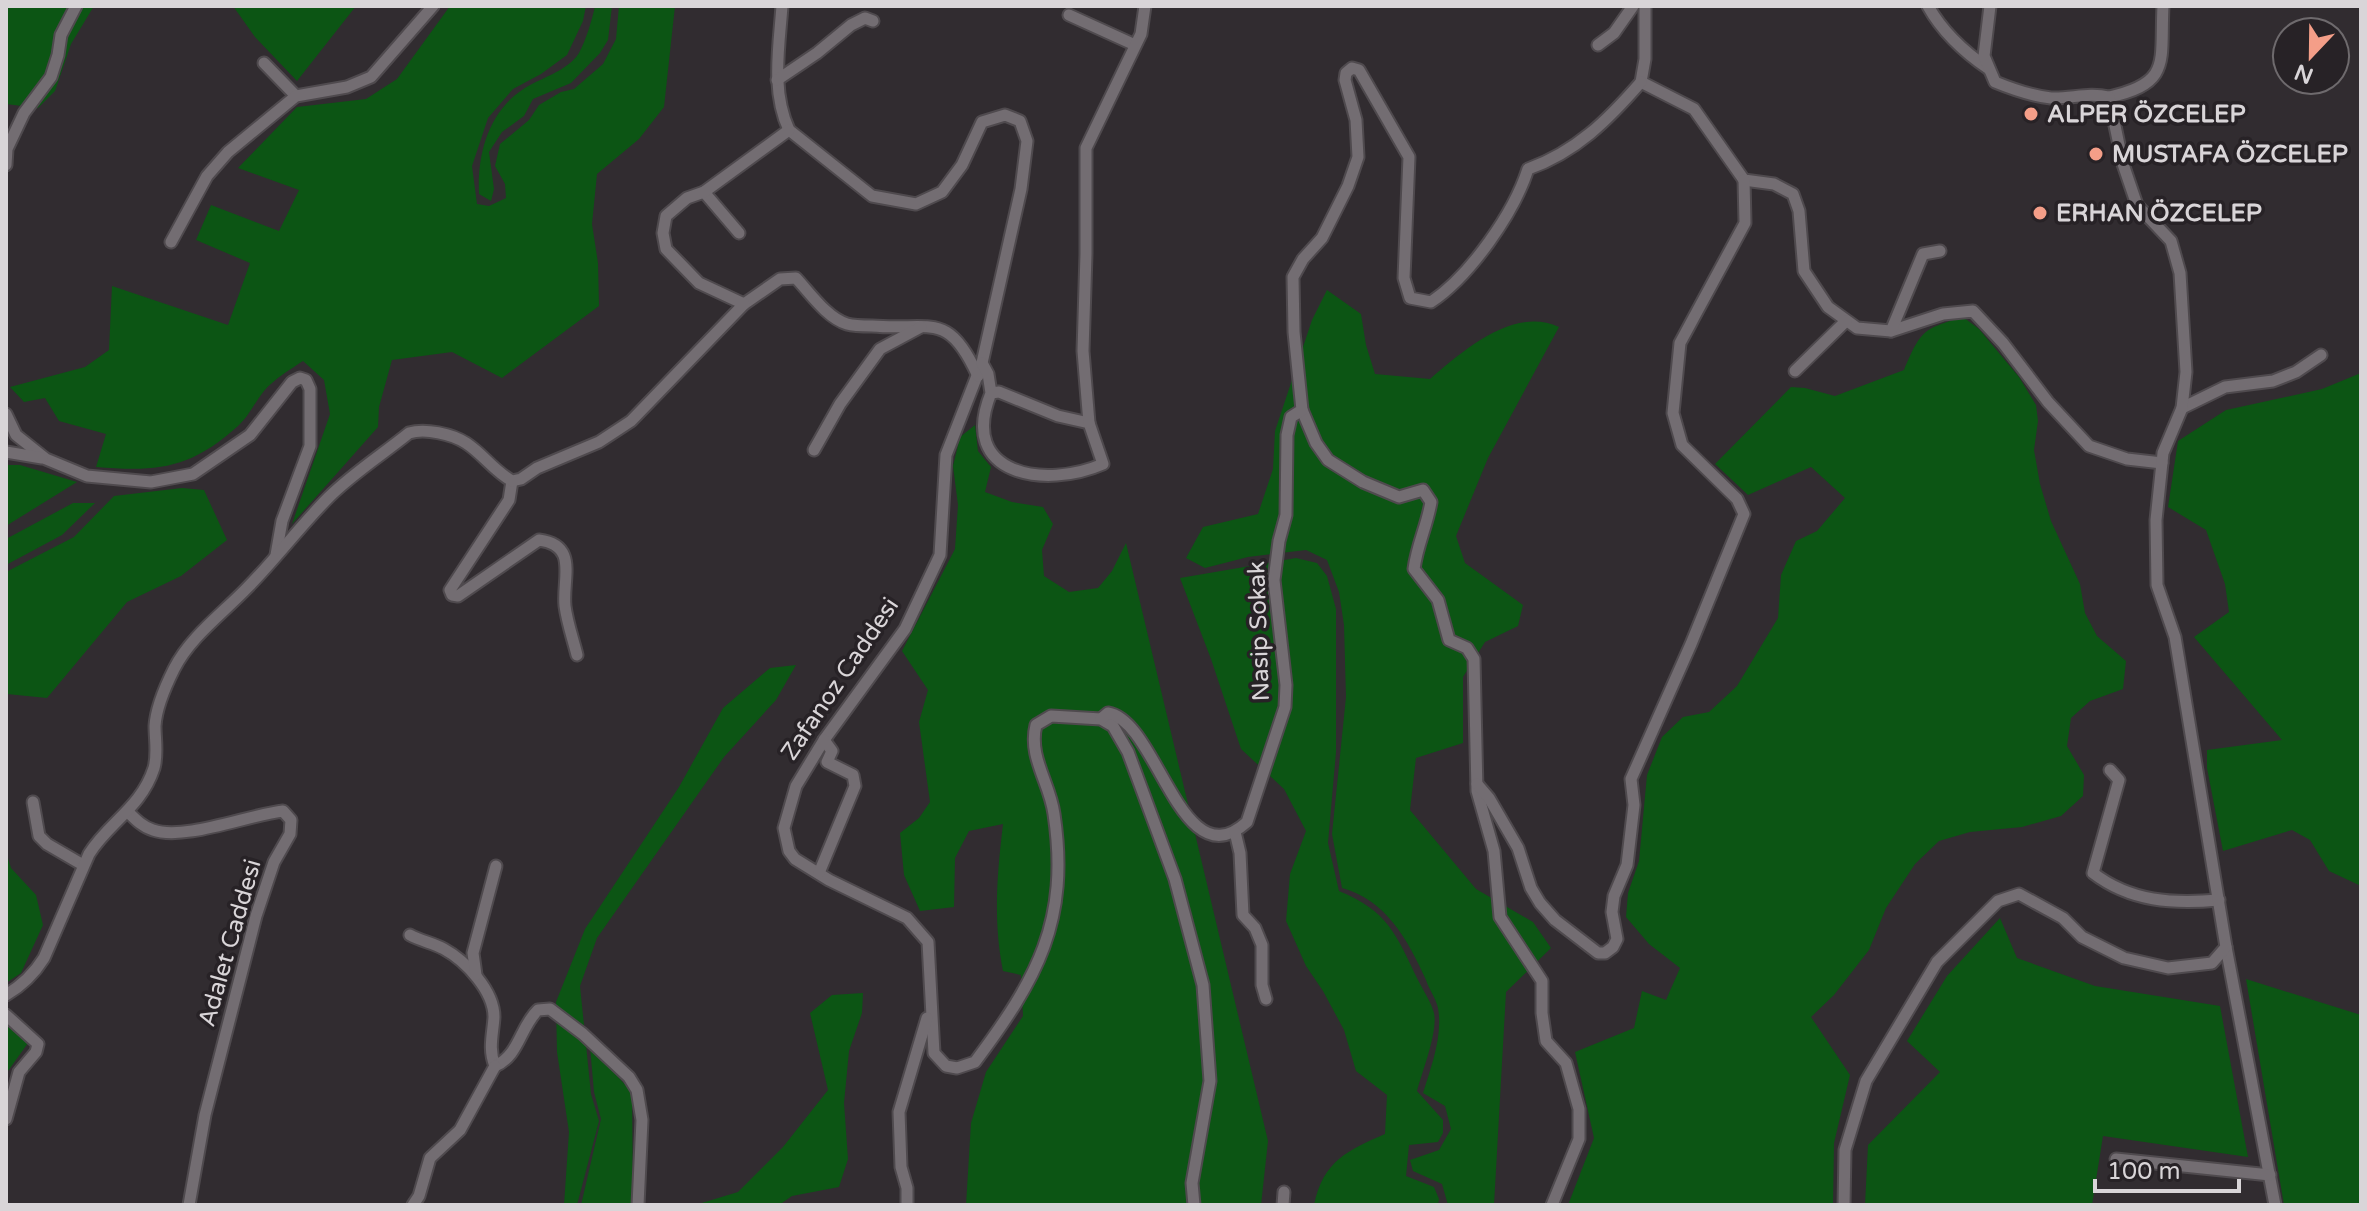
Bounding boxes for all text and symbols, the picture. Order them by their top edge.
north arrow [2271,16,2351,96]
text: N [2291,58,2317,89]
place label: ALPER ÖZCELEP [2047,100,2246,129]
marker: ALPER ÖZCELEP [2022,105,2040,123]
place label: MUSTAFA ÖZCELEP [2112,140,2348,169]
marker: MUSTAFA ÖZCELEP [2087,145,2105,163]
place label: ERHAN ÖZCELEP [2056,199,2262,228]
marker: ERHAN ÖZCELEP [2031,204,2049,222]
street label: Nasip Sokak [1242,560,1276,702]
street label: Zafanoz Caddesi [775,592,905,766]
street label: Adalet Caddesi [192,856,268,1030]
scale bar [2095,1143,2239,1193]
text: 100 m [2107,1157,2181,1186]

